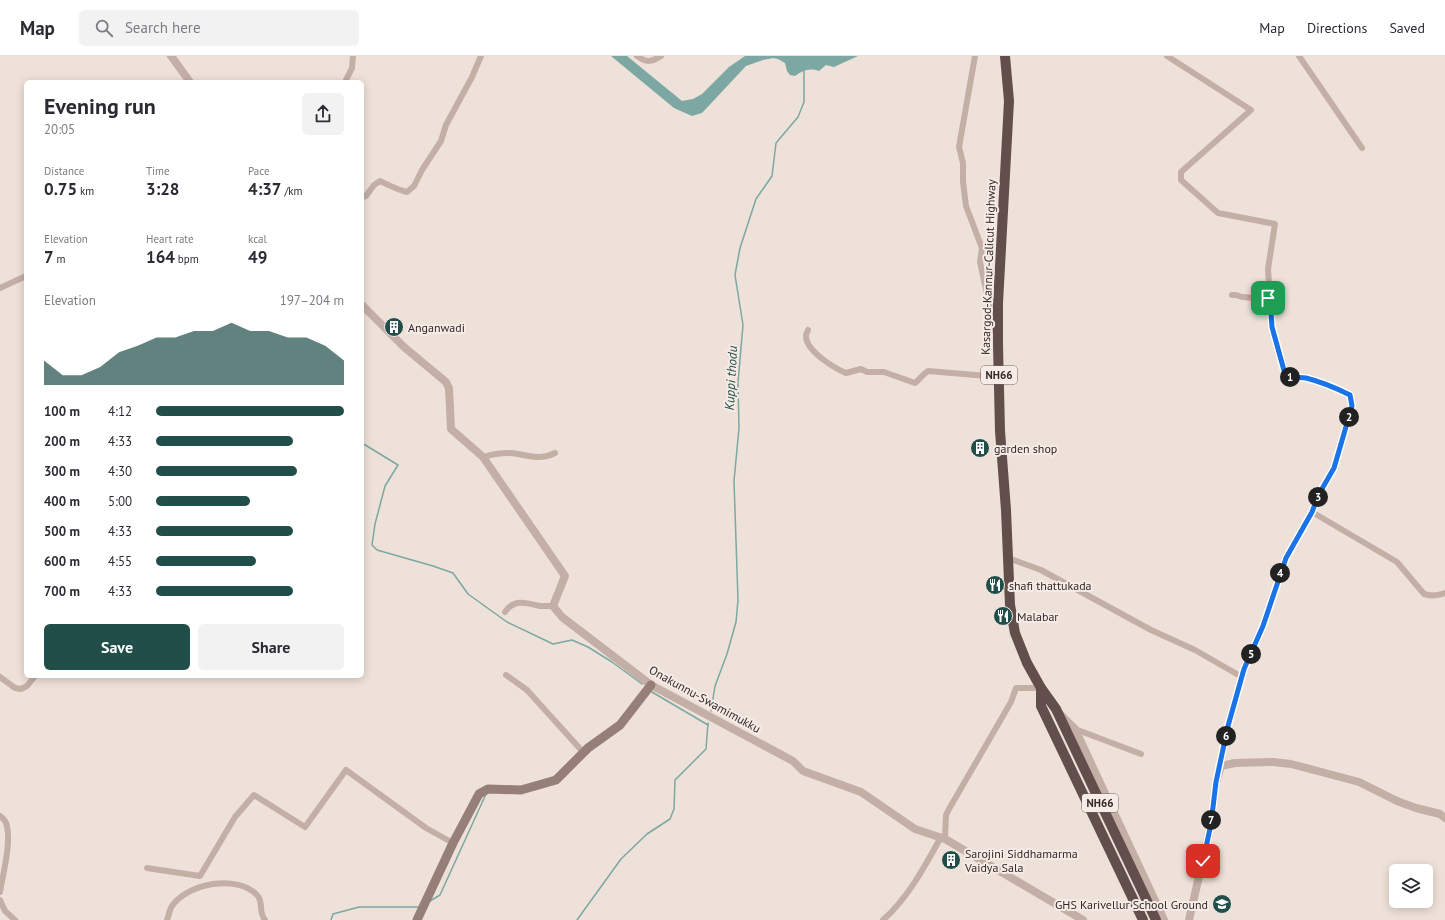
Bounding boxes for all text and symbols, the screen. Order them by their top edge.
search box [79,10,359,46]
text: Map [20,16,55,40]
icon: search [93,17,115,39]
text: Search here [125,18,201,37]
text: Map [1259,19,1285,37]
text: Directions [1307,19,1367,37]
text: Saved [1389,19,1425,37]
text: Evening run [44,92,156,120]
button: share [302,93,344,135]
text: 20:05 [44,121,75,138]
text: Distance [44,164,84,178]
text: Time [146,164,170,178]
text: Pace [248,164,270,178]
text: 0.75 [44,178,77,200]
text: 3:28 [146,178,180,200]
text: 4:37 [248,178,282,200]
street label: Kasargod-Kannur-Calicut Highway [977,179,999,355]
text: km [77,184,94,198]
text: /km [282,184,303,198]
text: Elevation [44,232,88,246]
text: Heart rate [146,232,194,246]
text: kcal [248,232,267,246]
text: 7 [44,246,54,268]
text: 164 [146,246,175,268]
text: 49 [248,246,267,268]
text: m [54,252,66,266]
text: bpm [175,252,199,266]
pin [1251,281,1285,315]
icon: arrive [1257,287,1279,309]
text: Elevation [44,292,96,309]
text: 197–204 m [280,292,344,309]
building icon: Anganwadi [383,316,405,338]
place label: Anganwadi [408,320,465,335]
water label: Kuppi thodu [721,345,741,411]
road number: NH66 [981,366,1017,384]
pin: 1 [1280,367,1300,387]
text: 1 [1287,370,1293,384]
text: 100 m [44,403,80,420]
text: 4:12 [108,403,132,420]
pin: 2 [1339,407,1359,427]
text: 2 [1346,410,1352,424]
text: 200 m [44,433,80,450]
text: 4:33 [108,433,132,450]
building icon: garden shop [969,437,991,459]
place label: garden shop [994,441,1057,456]
text: 300 m [44,463,80,480]
text: 4:30 [108,463,132,480]
pin: 3 [1308,487,1328,507]
text: 3 [1315,490,1321,504]
text: 400 m [44,493,80,510]
text: 5:00 [108,493,132,510]
text: 500 m [44,523,80,540]
text: 4:33 [108,523,132,540]
text: 600 m [44,553,80,570]
text: 4:55 [108,553,132,570]
pin: 4 [1270,563,1290,583]
text: 4 [1277,566,1283,580]
restaurant icon: shafi thattukada [984,574,1006,596]
place label: shafi thattukada [1009,578,1092,593]
text: 700 m [44,583,80,600]
text: 4:33 [108,583,132,600]
restaurant icon: Malabar [992,605,1014,627]
place label: Malabar [1017,609,1058,624]
button: Save [44,624,190,670]
button: Share [198,624,344,670]
pin: 5 [1241,644,1261,664]
text: 5 [1248,647,1254,661]
street label: Onakunnu-Swamimukku [647,662,763,736]
pin: 6 [1216,726,1236,746]
text: 6 [1223,729,1229,743]
road number: NH66 [1082,794,1118,812]
pin: 7 [1201,810,1221,830]
text: 7 [1208,813,1214,827]
pin [1186,844,1220,878]
place label: Sarojini Siddhamarma Vaidya Sala [964,846,1078,875]
building icon: Sarojini Siddhamarma Vaidya Sala [940,849,962,871]
icon: check [1192,850,1214,872]
map controls [1389,864,1433,908]
button: layers [1389,864,1433,908]
school or university icon: GHS Karivellur School Ground [1211,893,1233,915]
place label: GHS Karivellur School Ground [1055,897,1208,912]

